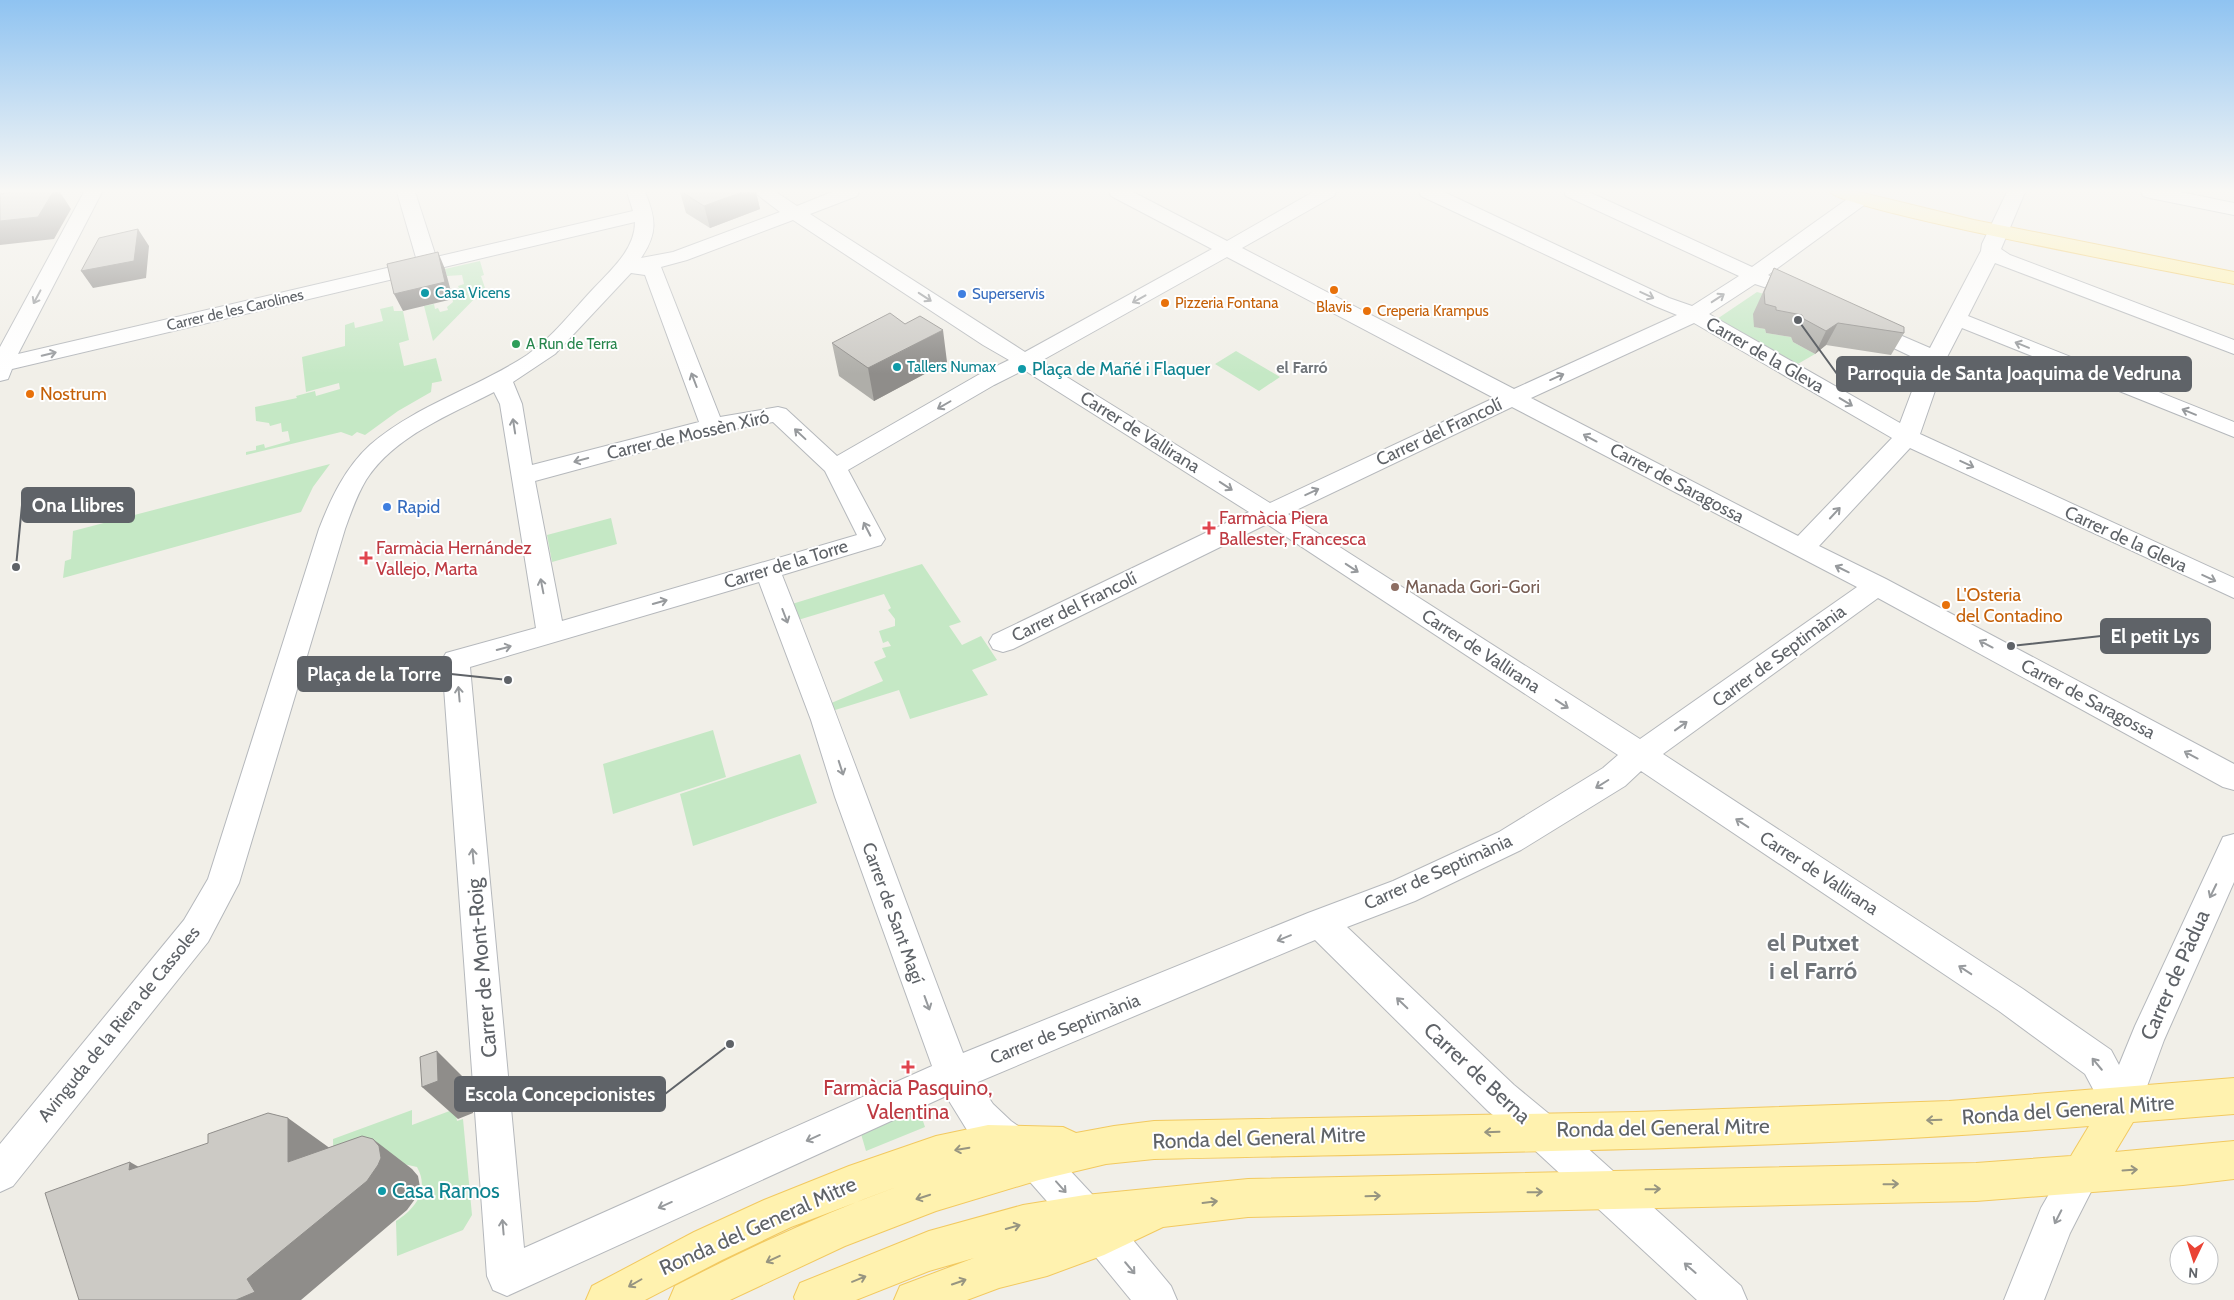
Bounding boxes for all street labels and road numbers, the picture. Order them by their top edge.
street label: Carrer de les Carolines [165,285,305,335]
street label: Carrer de la Gleva [1702,312,1828,398]
street label: Carrer de Vallirana [1076,386,1204,478]
street label: Carrer del Francolí [1373,393,1506,471]
street label: Carrer de Mossèn Xiró [605,406,771,464]
street label: Carrer de Saragossa [1606,438,1748,528]
street label: Carrer de la Gleva [2061,501,2191,577]
street label: Carrer de la Torre [721,535,851,593]
street label: Carrer del Francolí [1008,567,1140,647]
street label: Carrer de Septimània [1708,600,1850,712]
street label: Carrer de Vallirana [1417,604,1545,698]
street label: Carrer de Saragossa [2017,654,2159,744]
street label: Carrer de Vallirana [1755,826,1883,920]
street label: Carrer de Septimània [1361,829,1516,914]
street label: Carrer de Sant Magí [857,839,929,987]
street label: Carrer de Mont-Roig [461,877,502,1059]
street label: Carrer de Pàdua [2135,906,2214,1044]
street label: Avinguda de la Riera de Cassoles [33,922,205,1126]
street label: Carrer de Septimània [987,989,1143,1069]
street label: Carrer de Berna [1419,1017,1536,1128]
street label: Ronda del General Mitre [1961,1090,2175,1129]
street label: Ronda del General Mitre [1556,1113,1770,1142]
street label: Ronda del General Mitre [1152,1121,1366,1154]
street label: Ronda del General Mitre [655,1171,860,1280]

